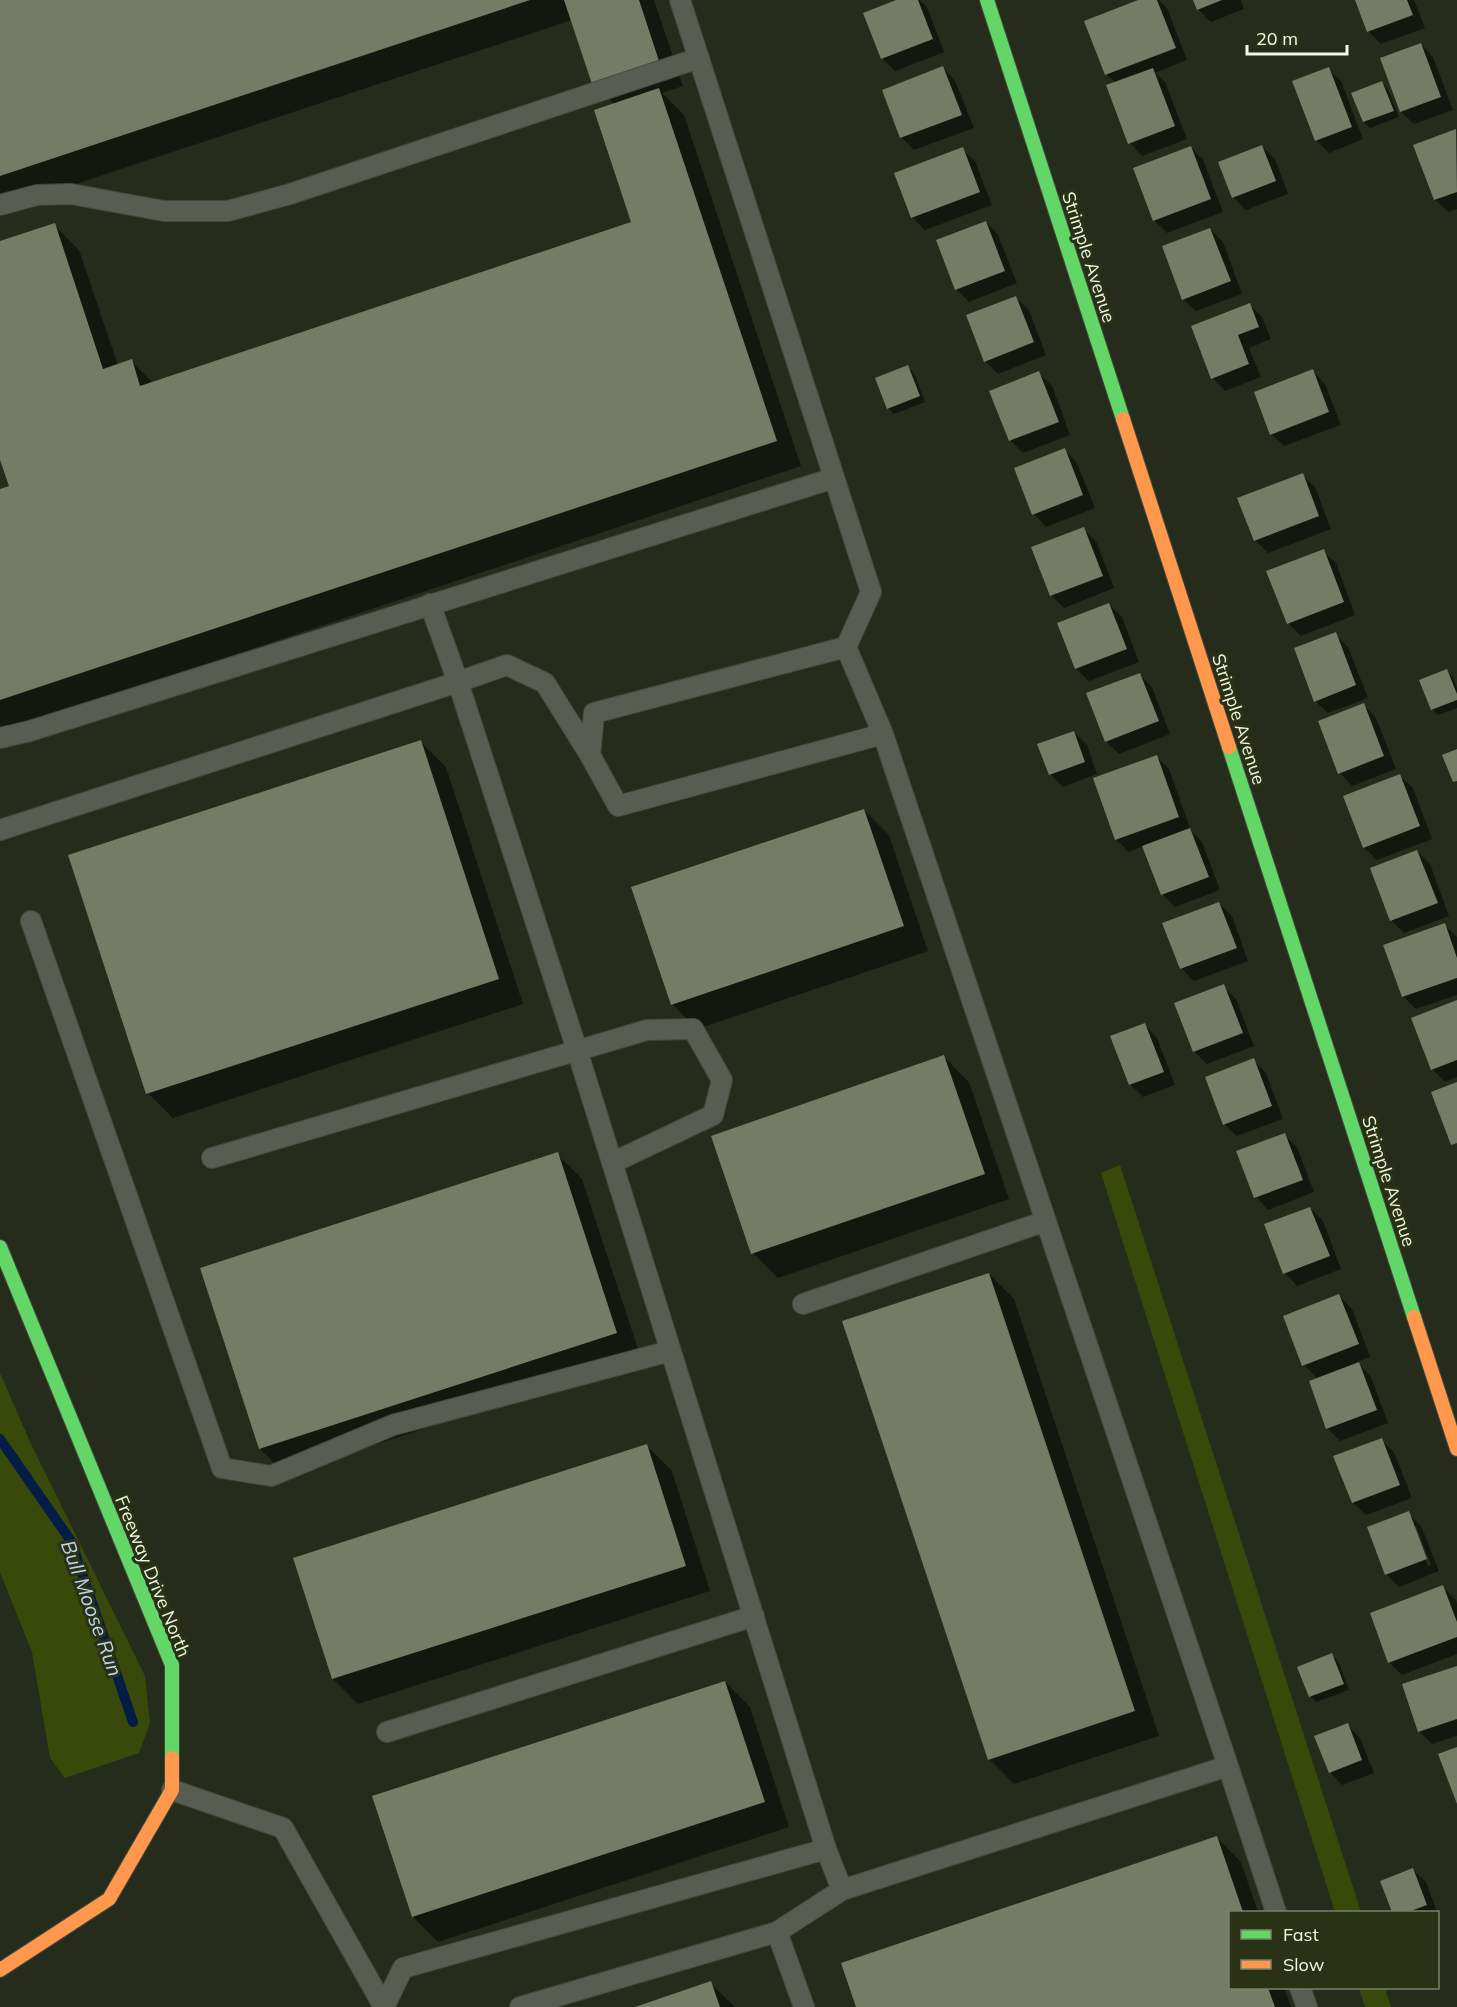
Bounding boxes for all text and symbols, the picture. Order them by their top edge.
scale bar [1247,18,1348,56]
text: 20 m [1256,27,1298,50]
street label: Strimple Avenue [1057,189,1121,325]
street label: Strimple Avenue [1207,651,1271,787]
street label: Strimple Avenue [1357,1113,1421,1249]
street label: Freeway Drive North [110,1492,196,1660]
water label: Bull Moose Run [56,1537,128,1679]
legend [1229,1911,1439,1989]
text: Fast [1283,1923,1319,1946]
text: Slow [1283,1953,1325,1976]

